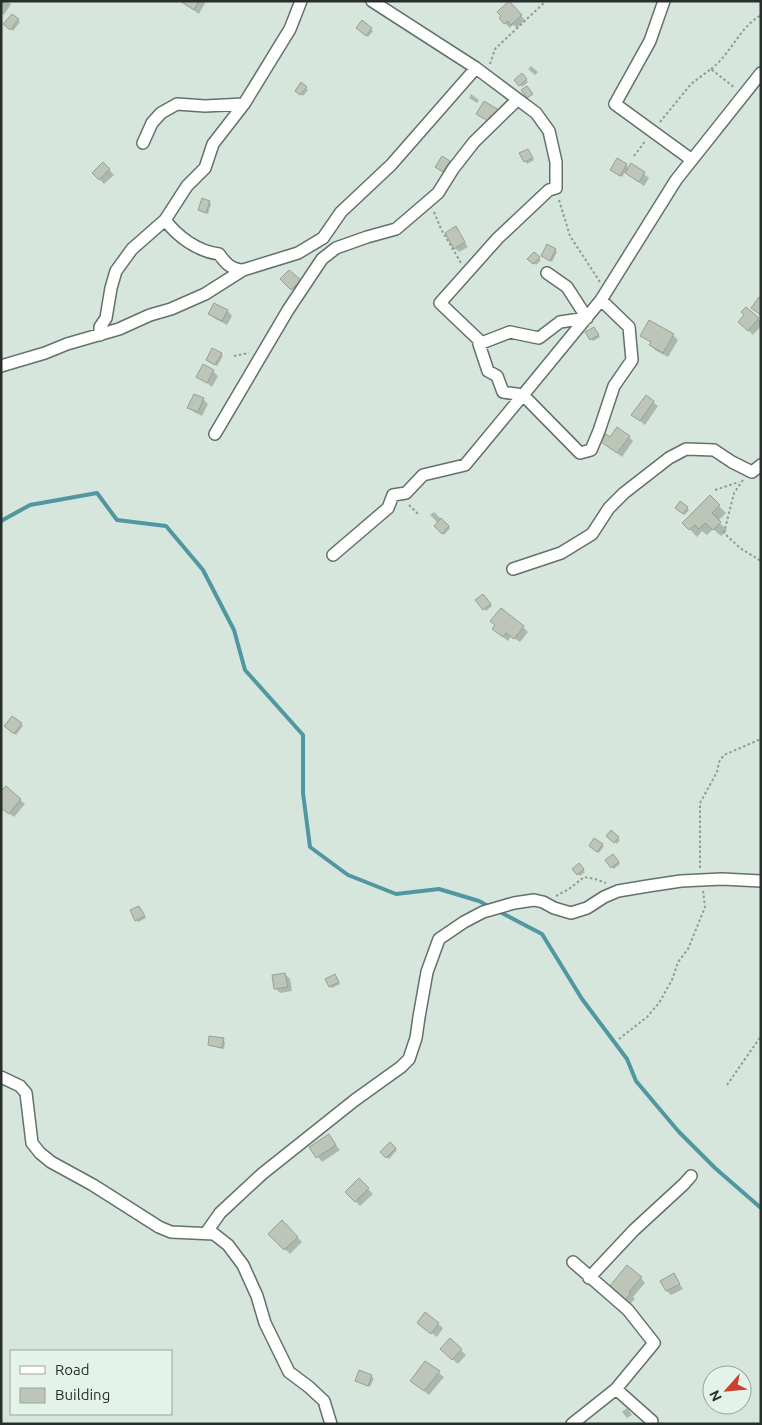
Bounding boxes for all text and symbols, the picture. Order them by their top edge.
legend [10,1350,172,1415]
text: Road [55,1361,90,1378]
north arrow [702,1365,752,1415]
text: Building [55,1386,110,1403]
text: N [706,1388,725,1404]

